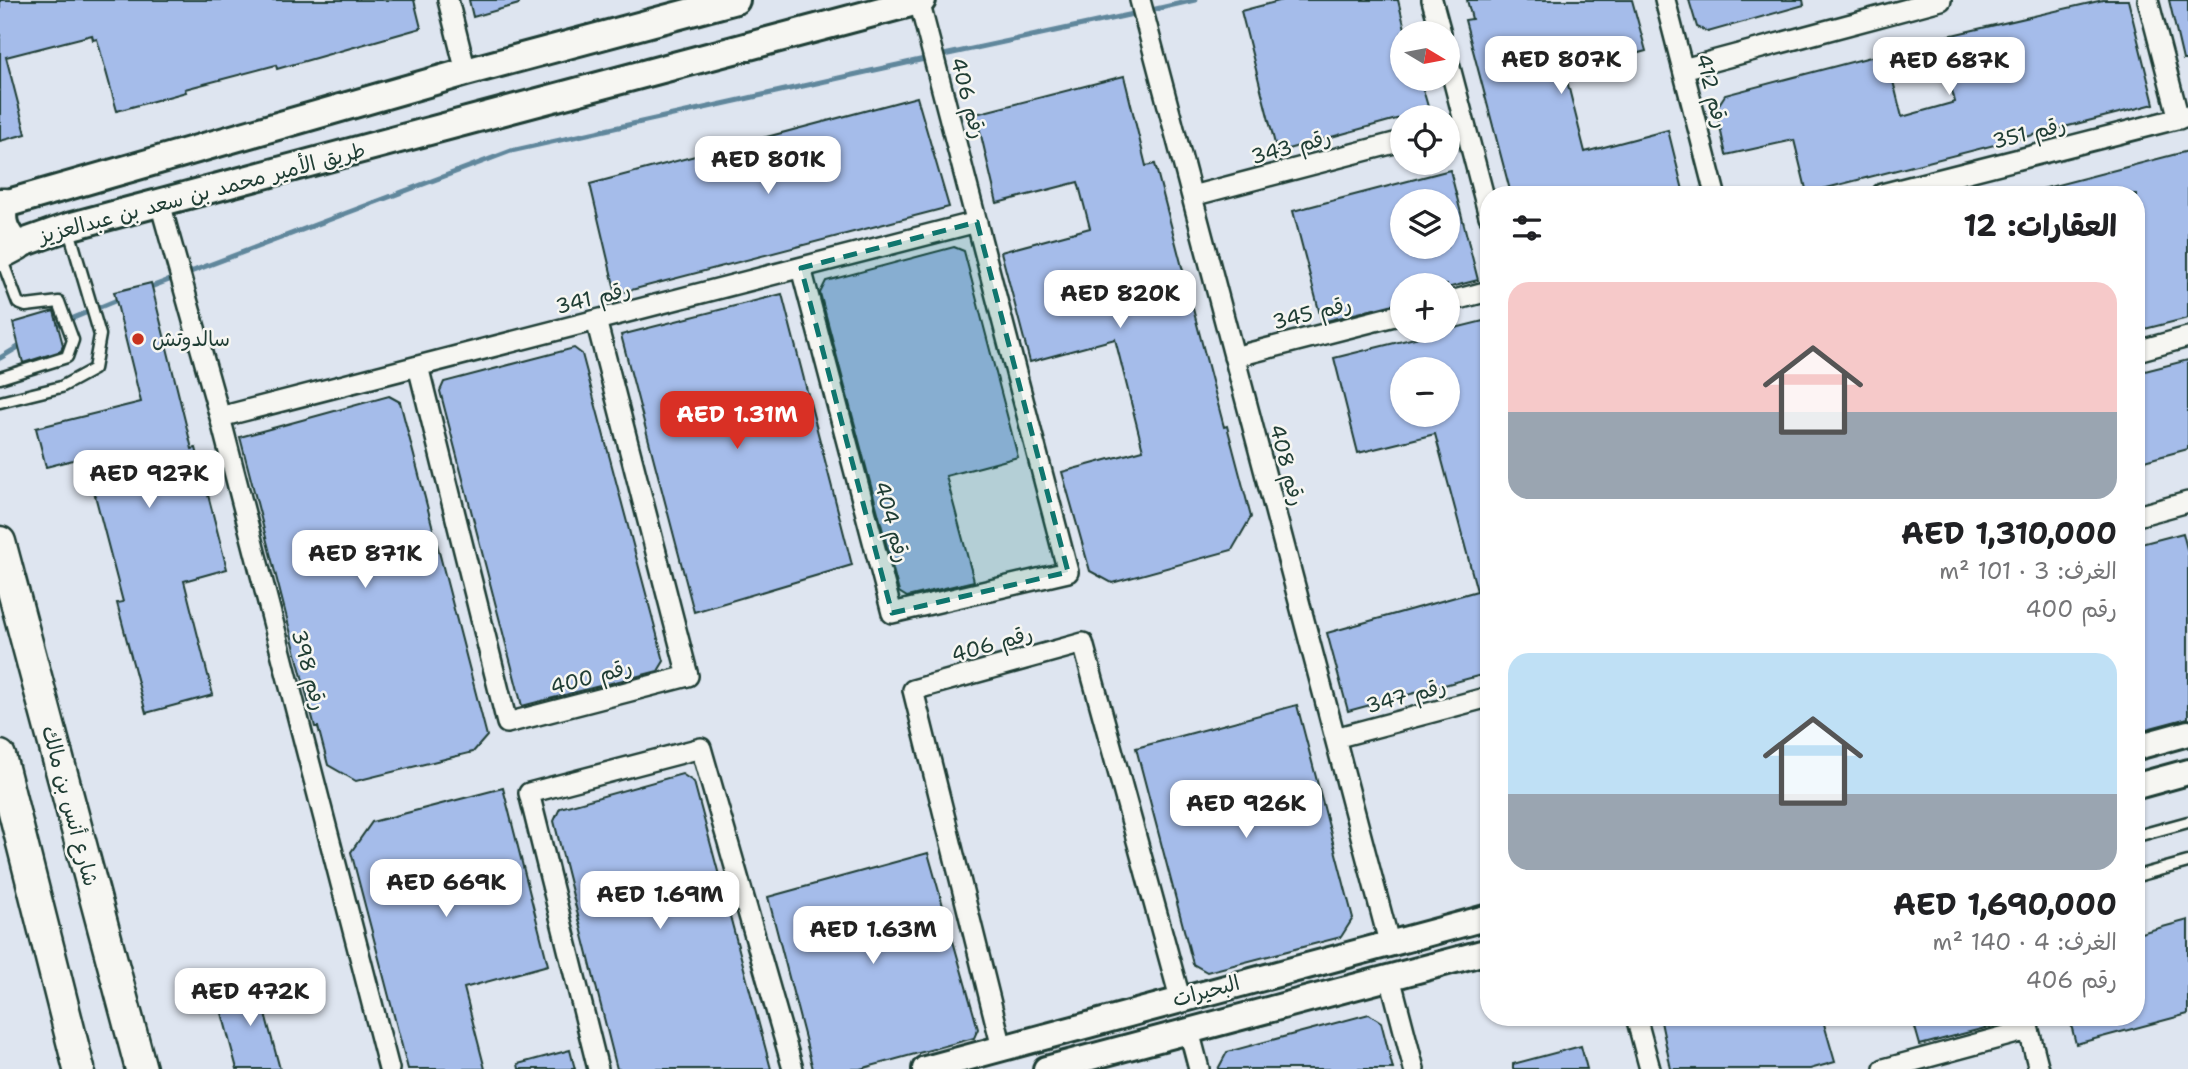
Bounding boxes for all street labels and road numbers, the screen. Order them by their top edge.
street label: رقم 412 [1687,51,1735,132]
street label: رقم 406 [942,54,992,142]
street label: رقم 351 [1989,110,2069,158]
street label: رقم 343 [1248,123,1335,173]
street label: طريق الأمير محمد بن سعد بن عبدالعزيز [34,136,368,251]
street label: رقم 341 [553,275,634,323]
street label: رقم 345 [1269,290,1355,338]
street label: رقم 408 [1261,421,1311,510]
street label: رقم 404 [866,478,916,566]
street label: رقم 406 [948,619,1037,671]
street label: رقم 398 [283,627,333,714]
street label: رقم 400 [547,653,636,703]
street label: رقم 347 [1363,672,1450,722]
street label: شارع أنس بن مالك [34,723,105,890]
street label: البحيرات [1169,969,1243,1013]

